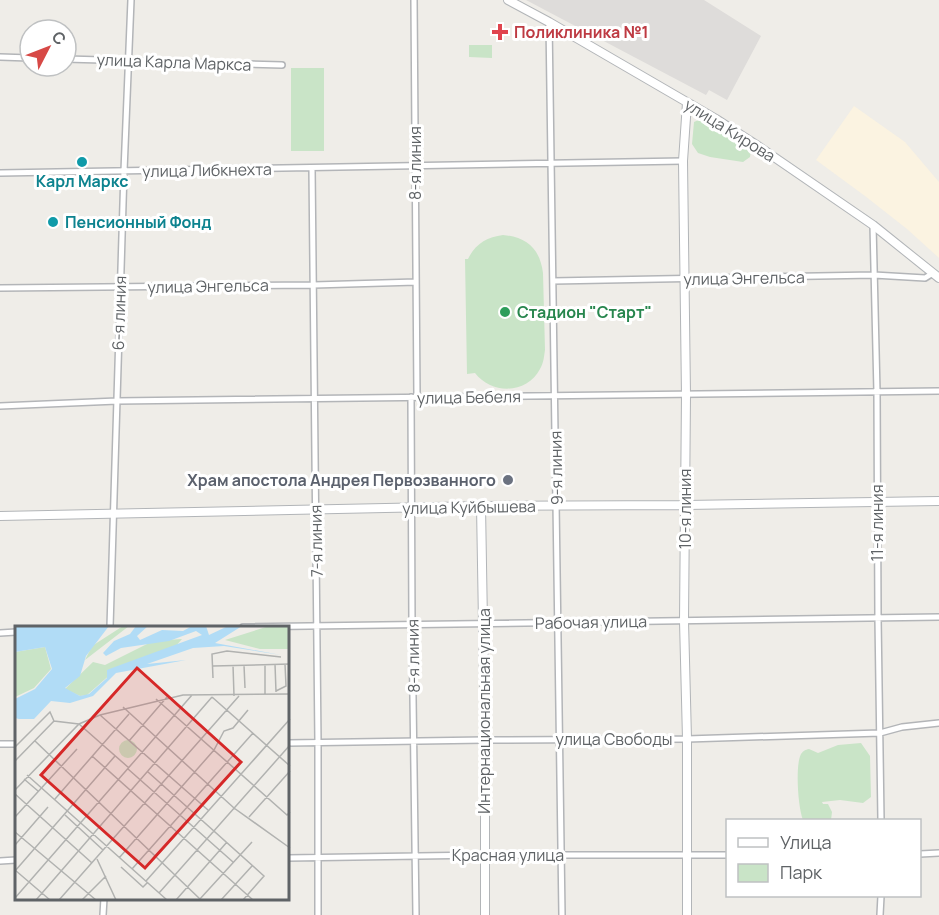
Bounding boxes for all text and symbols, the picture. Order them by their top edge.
north arrow [18,18,78,78]
place label: Поликлиника №1 [514,21,649,43]
marker: Поликлиника №1 [491,23,509,41]
text: С [47,26,71,50]
street label: улица Карла Маркса [96,48,252,76]
street label: улица Кирова [680,93,780,167]
street label: 8-я линия [404,126,426,200]
marker: Карл Маркс [75,155,89,169]
street label: улица Либкнехта [142,158,272,182]
place label: Карл Маркс [36,170,128,192]
place label: Пенсионный Фонд [65,211,211,233]
marker: Пенсионный Фонд [46,215,60,229]
street label: улица Энгельса [683,266,805,290]
street label: улица Энгельса [147,274,269,298]
street label: 6-я линия [107,275,131,351]
place label: Стадион "Старт" [517,301,652,323]
marker: Стадион "Старт" [498,305,512,319]
street label: улица Бебеля [417,385,521,409]
street label: 9-я линия [544,431,568,505]
place label: Храм апостола Андрея Первозванного [187,469,496,491]
street label: 10-я линия [674,469,696,549]
marker: Храм апостола Андрея Первозванного [501,473,515,487]
street label: 11-я линия [866,485,888,561]
street label: улица Куйбышева [402,495,536,519]
street label: 7-я линия [304,505,328,577]
street label: Интернациональная улица [473,608,495,814]
street label: Рабочая улица [535,610,647,634]
street label: 8-я линия [401,619,425,693]
inset map [15,626,290,900]
street label: улица Свободы [556,728,672,750]
legend [726,819,921,897]
text: Улица [780,830,832,854]
street label: Красная улица [452,844,564,866]
text: Парк [780,860,823,884]

